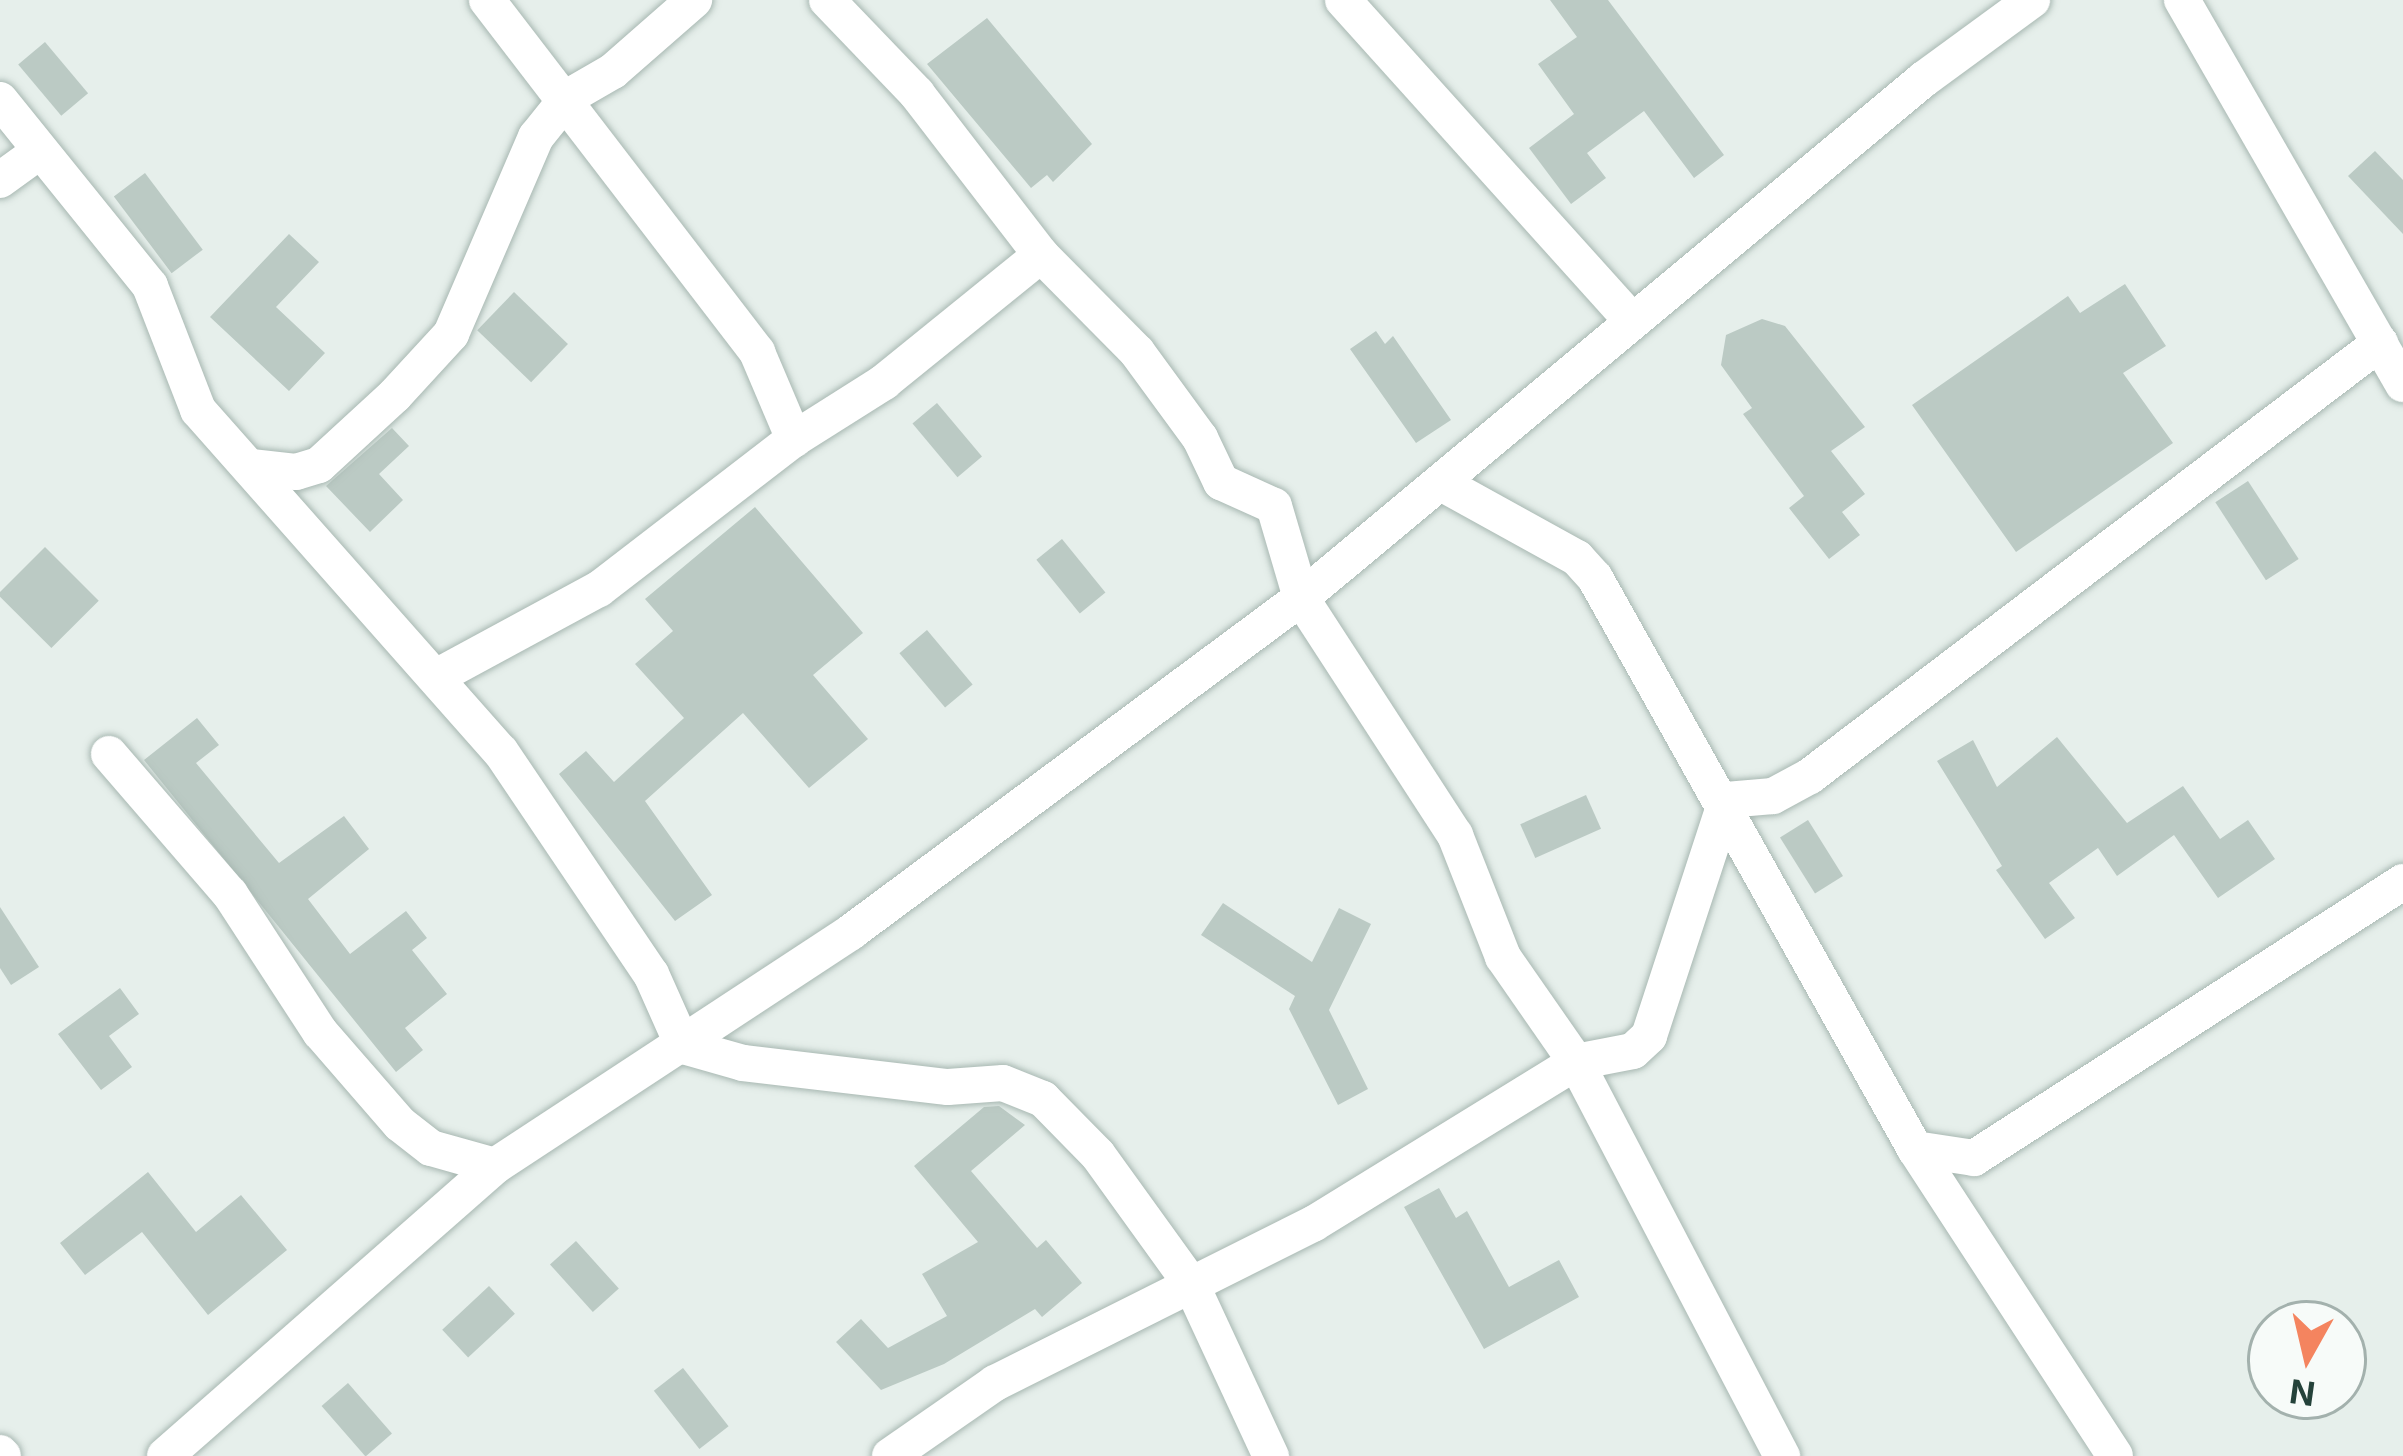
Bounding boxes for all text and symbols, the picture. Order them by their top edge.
north arrow [2247,1300,2367,1420]
text: N [2287,1371,2318,1414]

